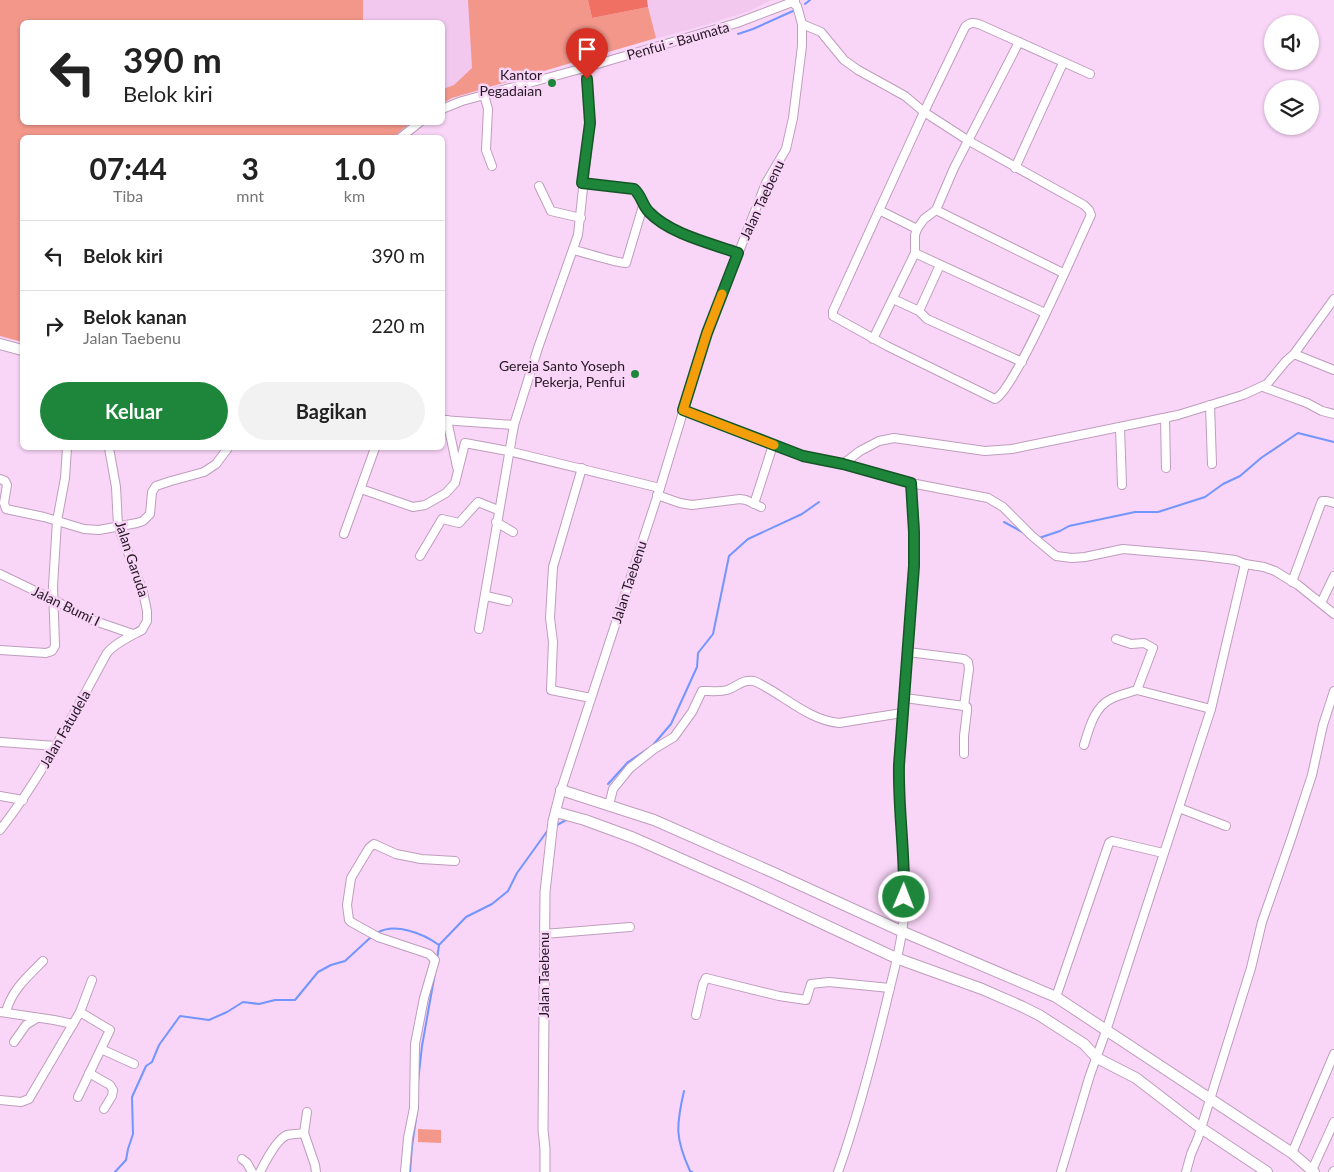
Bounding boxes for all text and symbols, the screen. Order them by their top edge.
map controls [1264,15,1319,135]
button: sound [1264,15,1319,70]
street label: Penfui - Baumata [625,18,731,63]
pin [566,28,608,79]
icon: arrive [573,35,601,63]
text: 390 m [123,38,222,80]
icon: left [40,40,105,105]
place label: Kantor Pegadaian [479,66,542,99]
marker: Kantor Pegadaian [546,77,558,89]
text: Belok kiri [123,80,213,107]
button: layers [1264,80,1319,135]
text: 07:44 [90,150,167,186]
text: 3 [241,150,259,186]
text: 1.0 [334,150,375,186]
street label: Jalan Taebenu [736,157,787,242]
text: Tiba [113,186,143,205]
text: mnt [236,186,264,205]
text: km [344,186,365,205]
icon: left [40,242,68,270]
text: Belok kiri [83,244,163,267]
text: 390 m [371,244,425,267]
text: Belok kanan [83,305,187,328]
icon: right [40,312,68,340]
text: 220 m [371,314,425,337]
text: Jalan Taebenu [83,328,181,347]
place label: Gereja Santo Yoseph Pekerja, Penfui [499,357,625,390]
marker: Gereja Santo Yoseph Pekerja, Penfui [629,368,641,380]
button: Keluar [40,382,228,440]
button: Bagikan [238,382,425,440]
street label: Jalan Garuda [112,519,153,599]
street label: Jalan Taebenu [607,538,650,625]
street label: Jalan Bumi I [30,582,103,629]
street label: Jalan Fatudela [36,687,94,770]
position arrow [877,870,929,922]
street label: Jalan Taebenu [535,932,552,1018]

